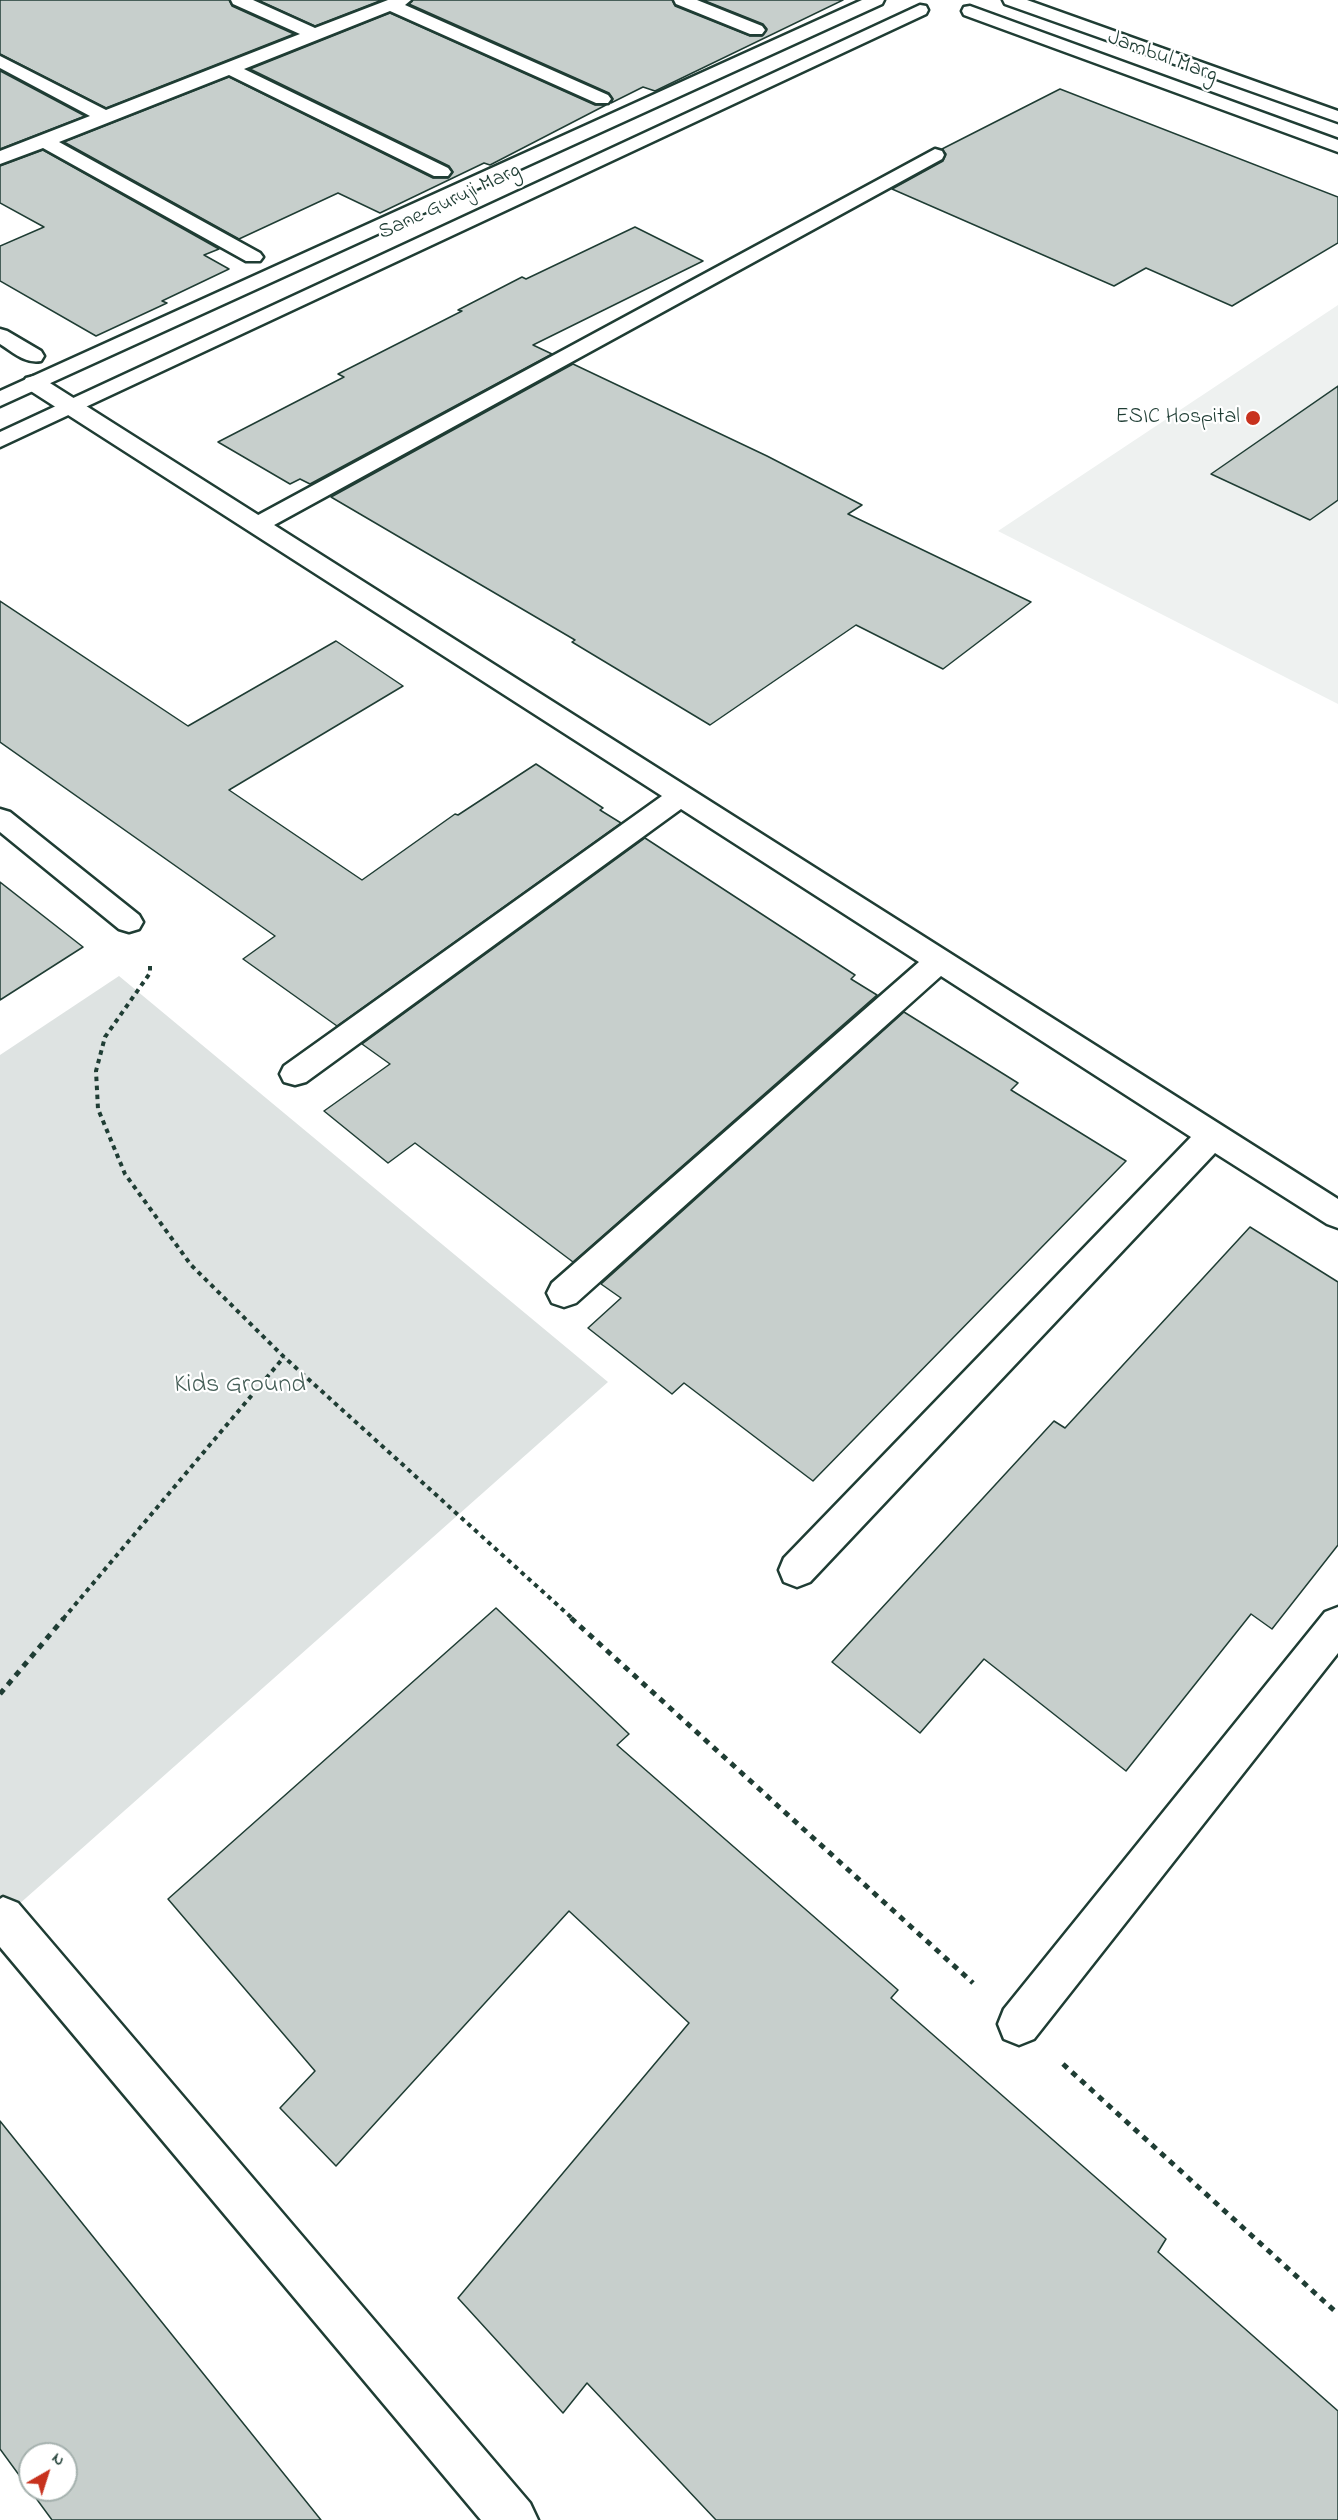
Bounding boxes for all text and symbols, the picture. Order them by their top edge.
street label: Jambul Marg [1103,26,1221,90]
street label: Sane Guruji Marg [375,159,525,247]
place label: ESIC Hospital [1115,405,1240,431]
marker: ESIC Hospital [1244,409,1262,427]
park label: Kids Ground [174,1371,306,1403]
north arrow [18,2442,78,2502]
text: N [46,2447,70,2472]

